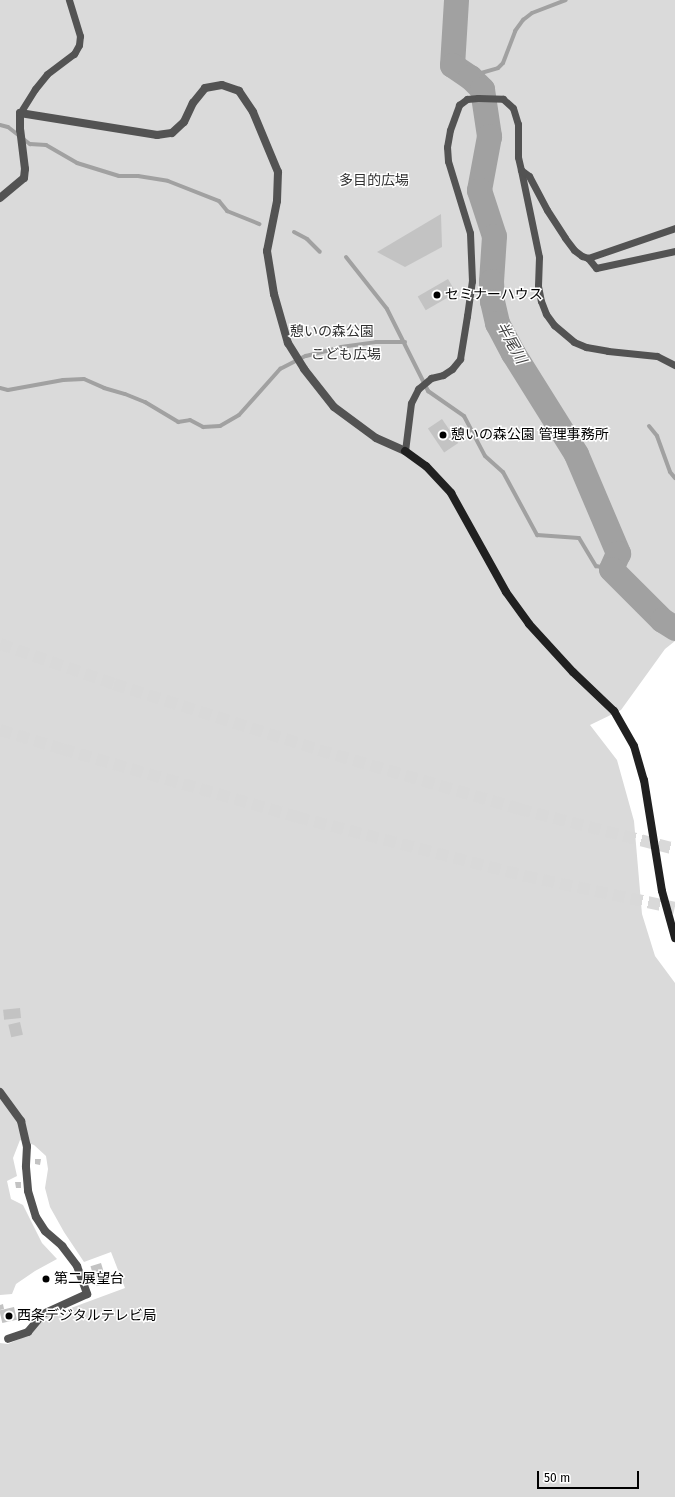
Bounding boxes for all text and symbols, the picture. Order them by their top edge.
park label: 多目的広場 [339,173,409,189]
place label: セミナーハウス [445,287,543,303]
marker: セミナーハウス [432,290,442,300]
water label: 半尾川 [492,319,530,367]
park label: 憩いの森公園 [290,324,374,340]
park label: こども広場 [311,347,381,363]
place label: 憩いの森公園 管理事務所 [451,427,609,443]
marker: 憩いの森公園 管理事務所 [438,430,448,440]
place label: 第二展望台 [54,1271,124,1287]
marker: 第二展望台 [41,1274,51,1284]
place label: 西条デジタルテレビ局 [17,1308,157,1324]
marker: 西条デジタルテレビ局 [4,1311,14,1321]
scale bar [539,1463,641,1489]
text: 50 m [544,1471,570,1485]

